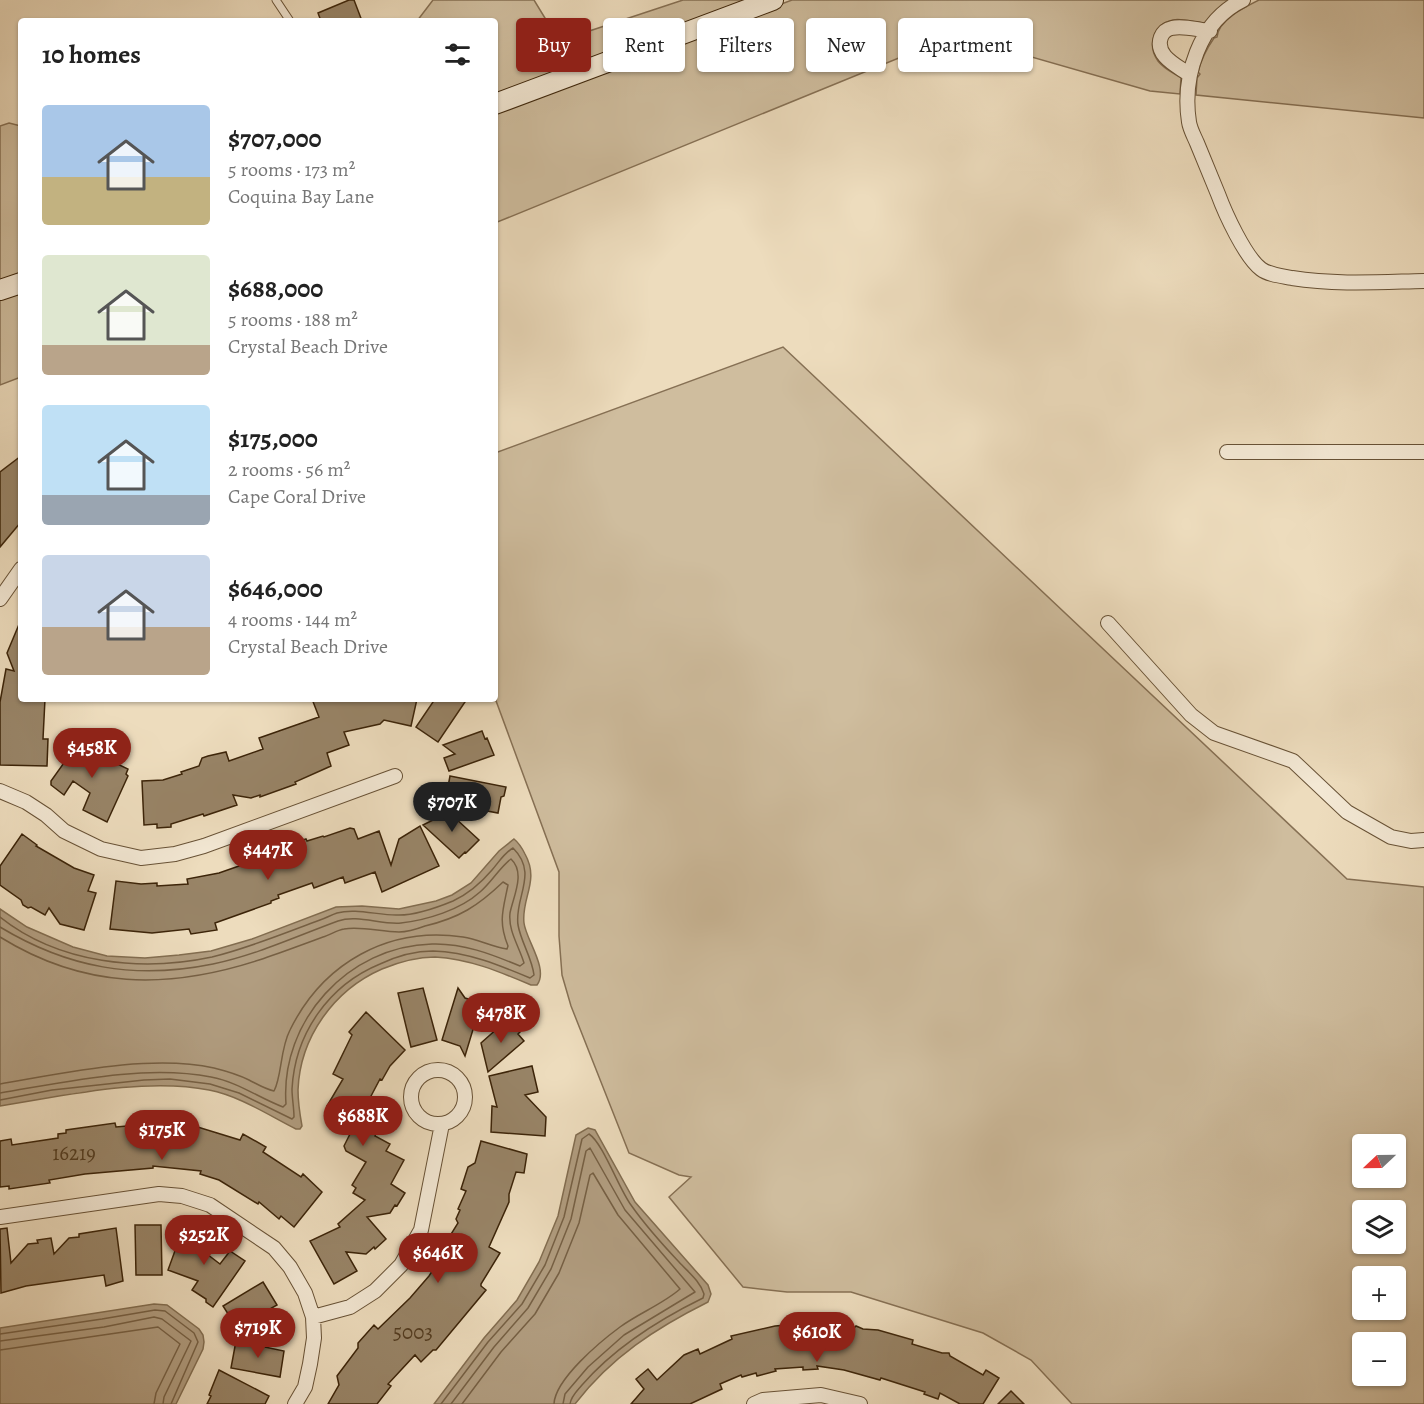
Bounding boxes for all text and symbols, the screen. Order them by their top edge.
chip: Buy [516,18,591,72]
chip: Rent [603,18,685,72]
chip: Filters [697,18,794,72]
chip: New [806,18,886,72]
chip: Apartment [898,18,1033,72]
text: 10 homes [42,37,141,72]
icon: filters [441,38,474,71]
text: $707,000 [228,121,322,156]
icon: home [90,129,162,201]
text: 5 rooms · 173 m² [228,156,355,183]
text: Coquina Bay Lane [228,183,374,210]
text: $688,000 [228,271,323,306]
icon: home [90,279,162,351]
text: 5 rooms · 188 m² [228,306,358,333]
text: Crystal Beach Drive [228,333,388,360]
text: $175,000 [228,421,318,456]
icon: home [90,429,162,501]
text: 2 rooms · 56 m² [228,456,350,483]
text: Cape Coral Drive [228,483,366,510]
text: $646,000 [228,571,323,606]
icon: home [90,579,162,651]
text: 4 rooms · 144 m² [228,606,357,633]
text: Crystal Beach Drive [228,633,388,660]
pin: $458K [50,728,134,779]
text: $458K [67,734,117,761]
pin: $707K [410,782,494,833]
text: $707K [427,788,477,815]
pin: $447K [226,830,310,881]
text: $447K [243,836,293,863]
pin: $478K [459,993,543,1044]
text: $478K [476,999,526,1026]
pin: $688K [321,1096,405,1147]
text: $688K [338,1102,389,1129]
pin: $175K [120,1110,204,1161]
text: $175K [139,1116,185,1143]
north arrow [1352,1134,1406,1188]
map controls [1352,1134,1406,1386]
house number: 16219 [52,1139,96,1167]
button: layers [1352,1200,1406,1254]
pin: $252K [162,1215,246,1266]
text: $252K [179,1221,229,1248]
pin: $646K [396,1233,480,1284]
text: $646K [413,1239,463,1266]
button: + [1352,1266,1406,1320]
pin: $719K [216,1308,300,1359]
pin: $610K [775,1312,859,1363]
text: $719K [234,1314,282,1341]
house number: 5003 [393,1318,433,1346]
text: $610K [792,1318,842,1345]
button: − [1352,1332,1406,1386]

